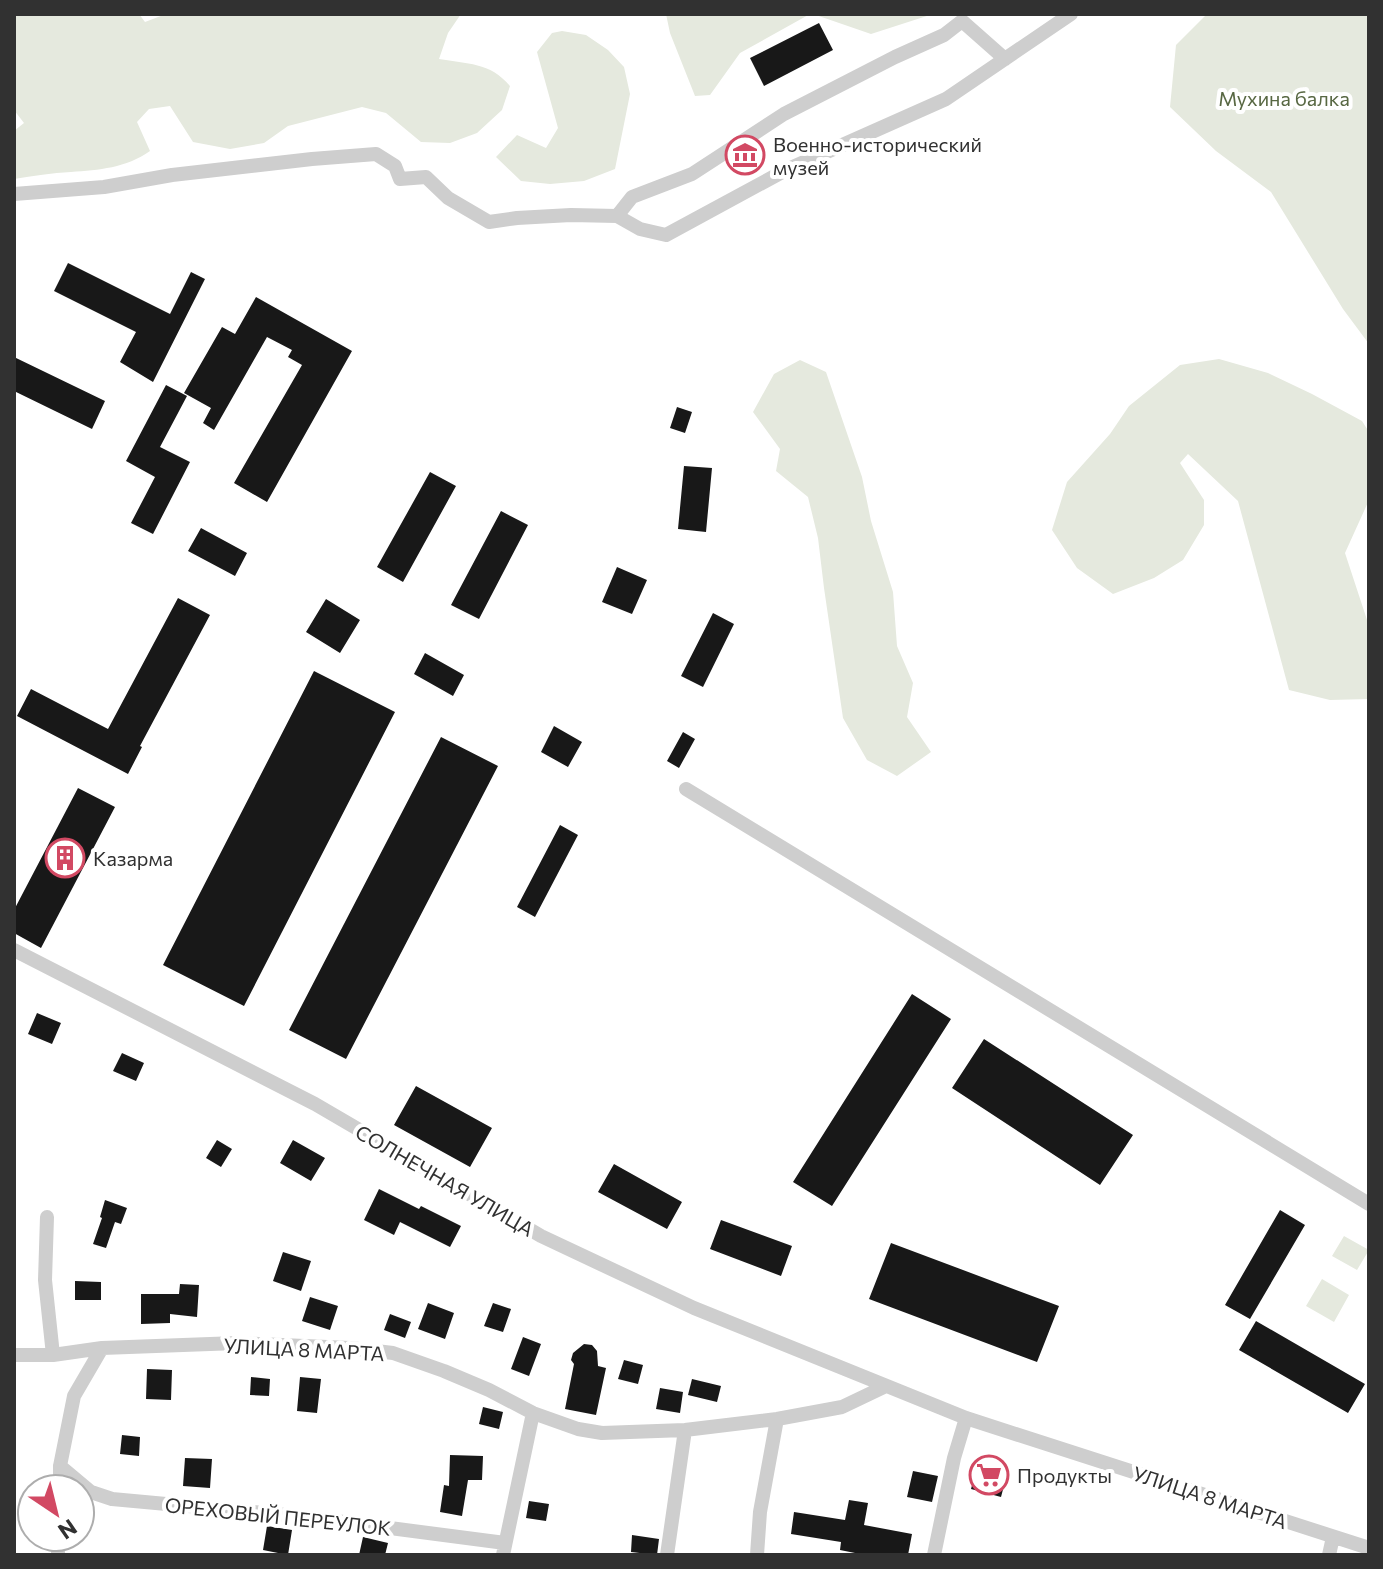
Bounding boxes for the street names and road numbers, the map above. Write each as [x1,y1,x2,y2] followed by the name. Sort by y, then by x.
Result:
[352,1119,539,1241] street label: СОЛНЕЧНАЯ УЛИЦА
[223,1333,385,1365] street label: УЛИЦА 8 МАРТА
[1130,1461,1290,1533] street label: УЛИЦА 8 МАРТА
[164,1492,392,1540] street label: ОРЕХОВЫЙ ПЕРЕУЛОК

